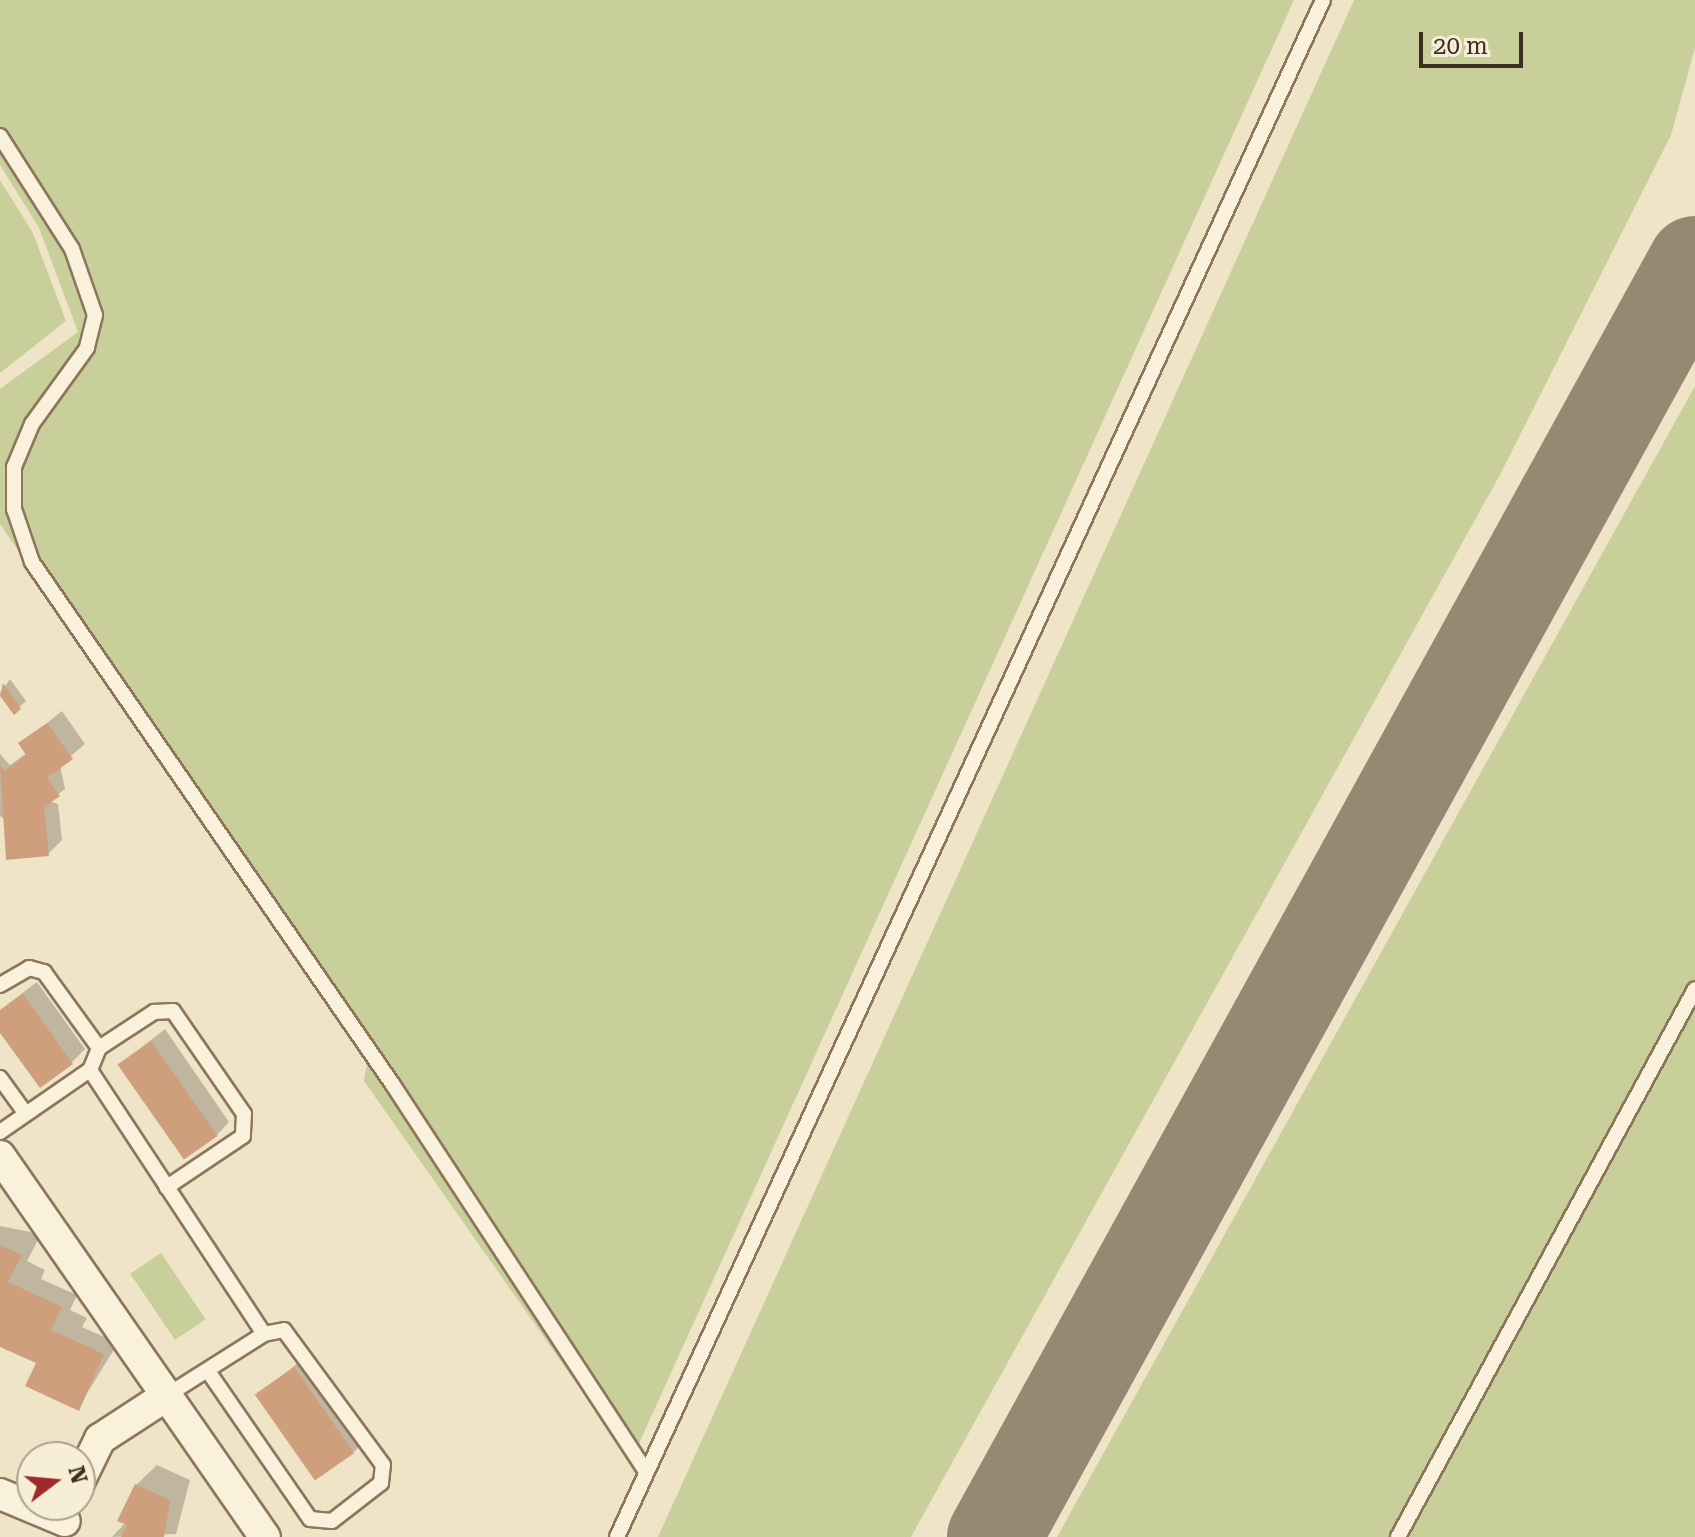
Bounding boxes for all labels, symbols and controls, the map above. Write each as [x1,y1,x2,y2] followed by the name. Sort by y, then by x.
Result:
[1423,16,1527,66] scale bar
[1433,32,1488,60] text: 20 m
[16,1441,96,1521] north arrow
[63,1463,92,1486] text: N

